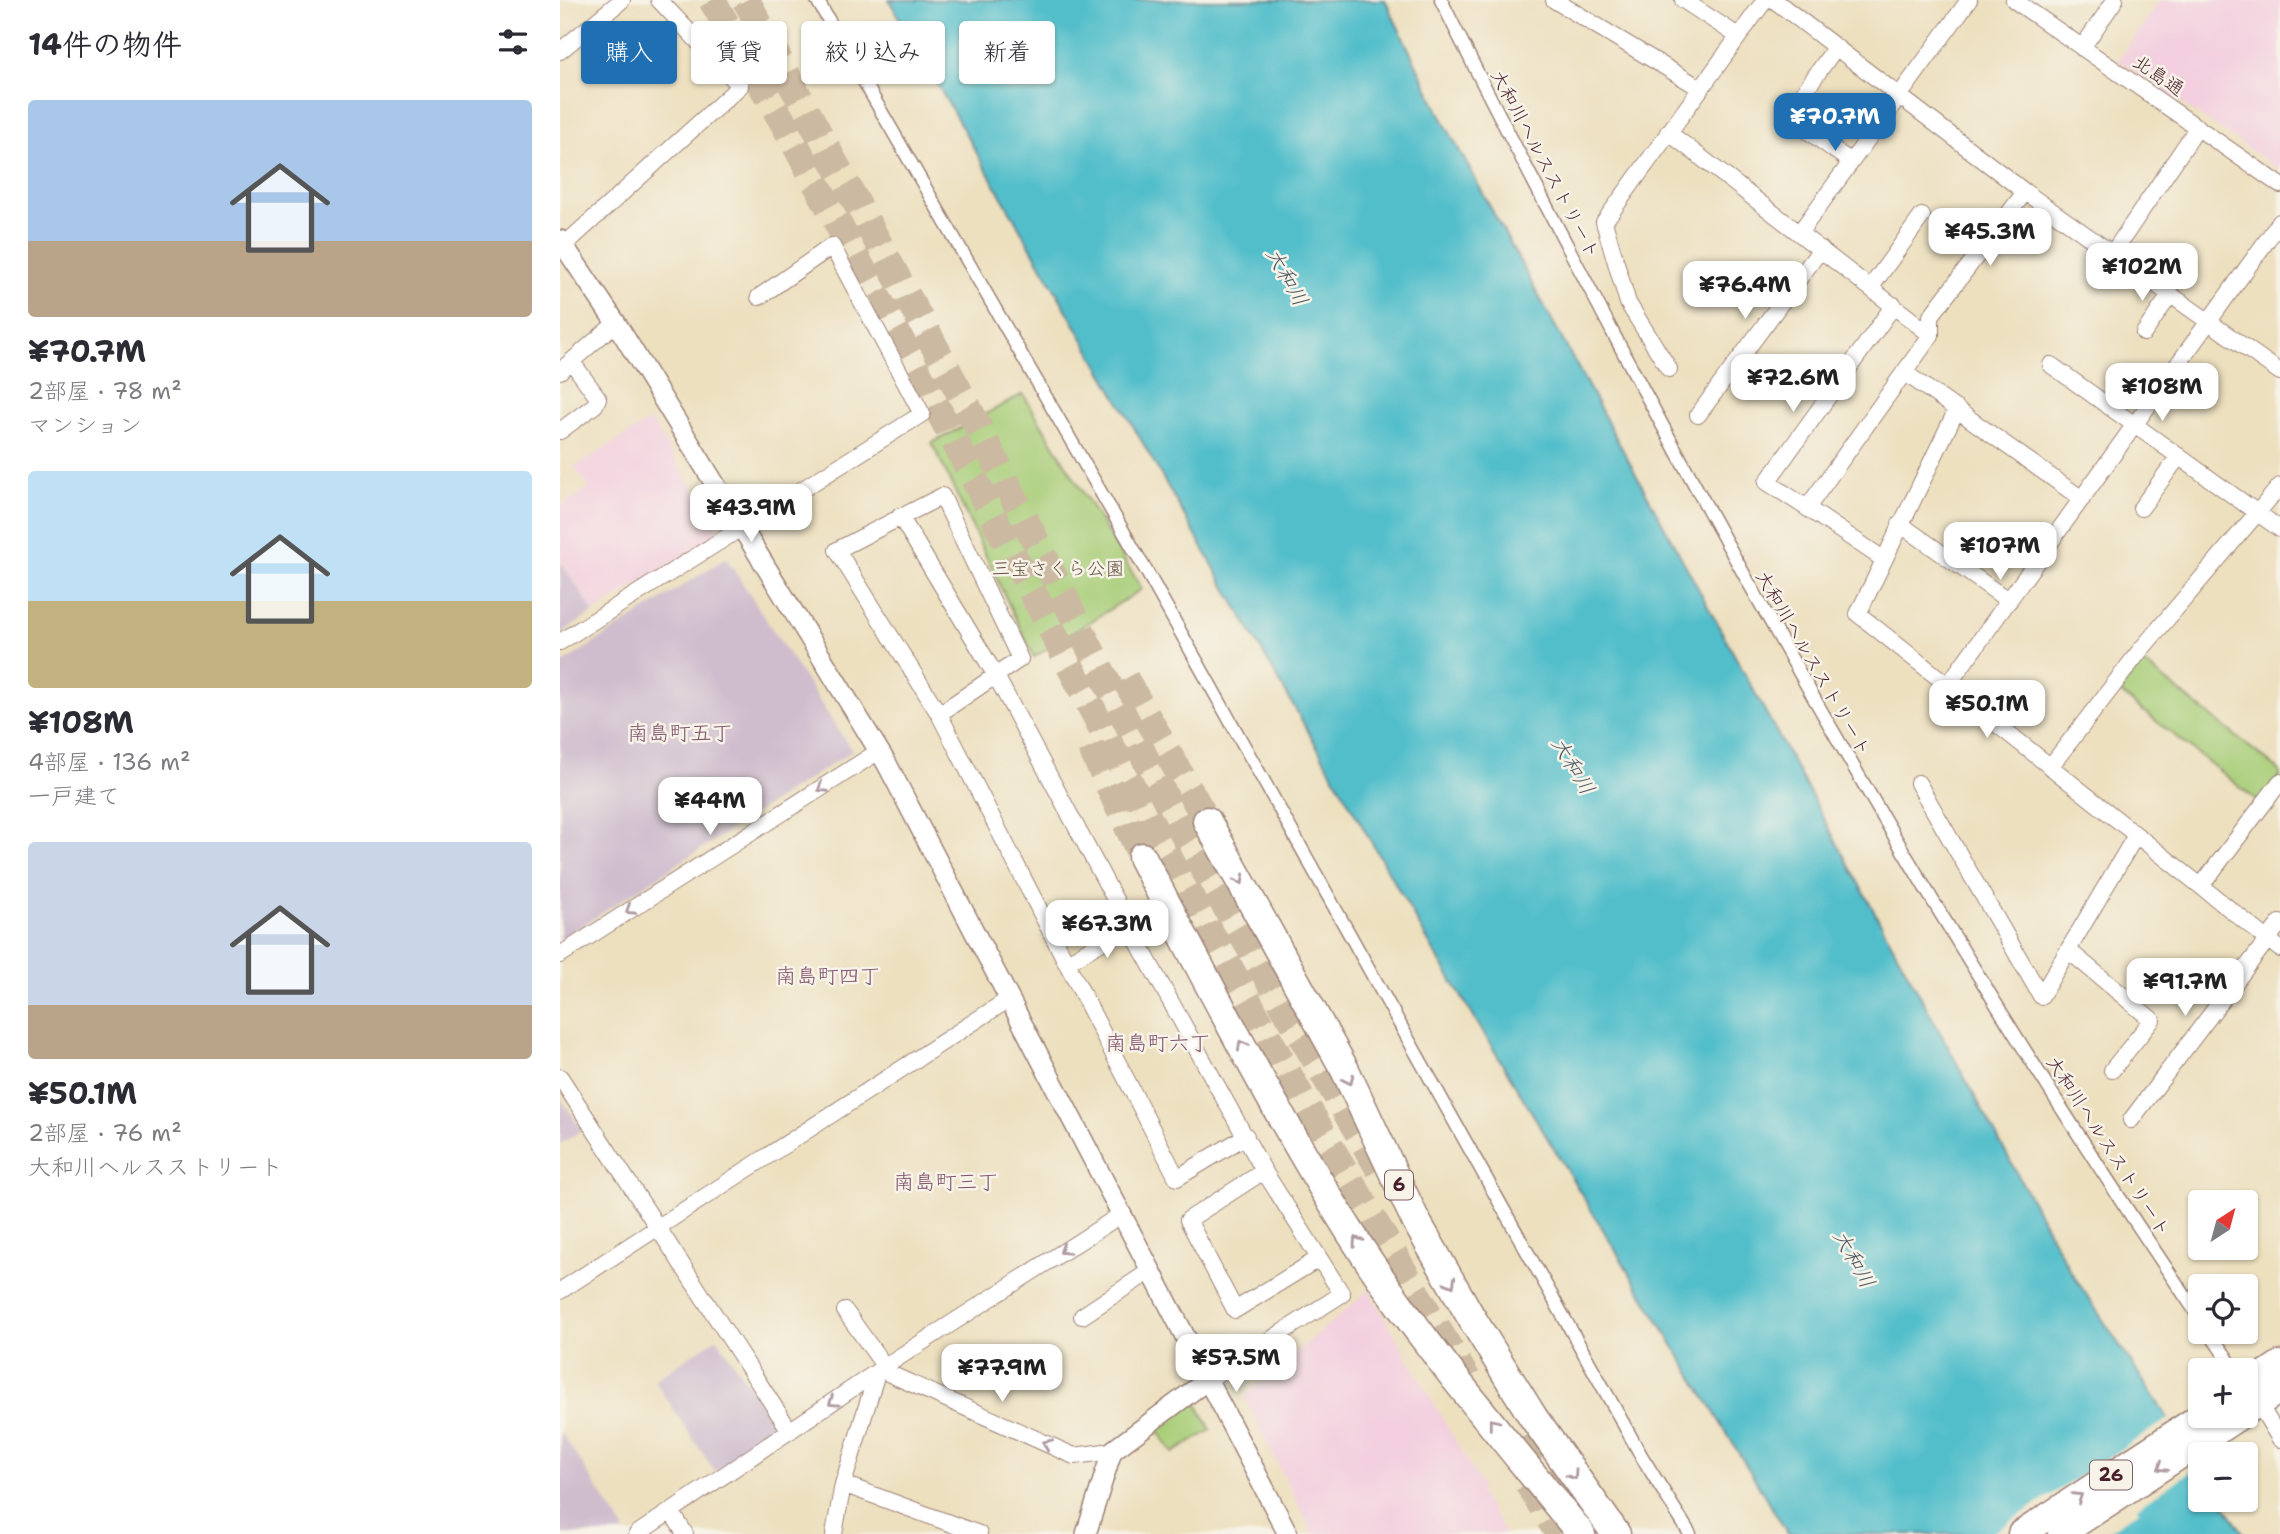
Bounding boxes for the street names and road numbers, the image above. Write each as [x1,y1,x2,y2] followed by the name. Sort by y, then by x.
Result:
[2128,49,2189,102] street label: 北島通
[1485,65,1606,263] street label: 大和川ヘルスストリート
[1750,566,1877,761] street label: 大和川ヘルスストリート
[2041,1051,2176,1241] street label: 大和川ヘルスストリート
[1385,1170,1413,1200] road number: 6
[2090,1460,2132,1490] road number: 26

